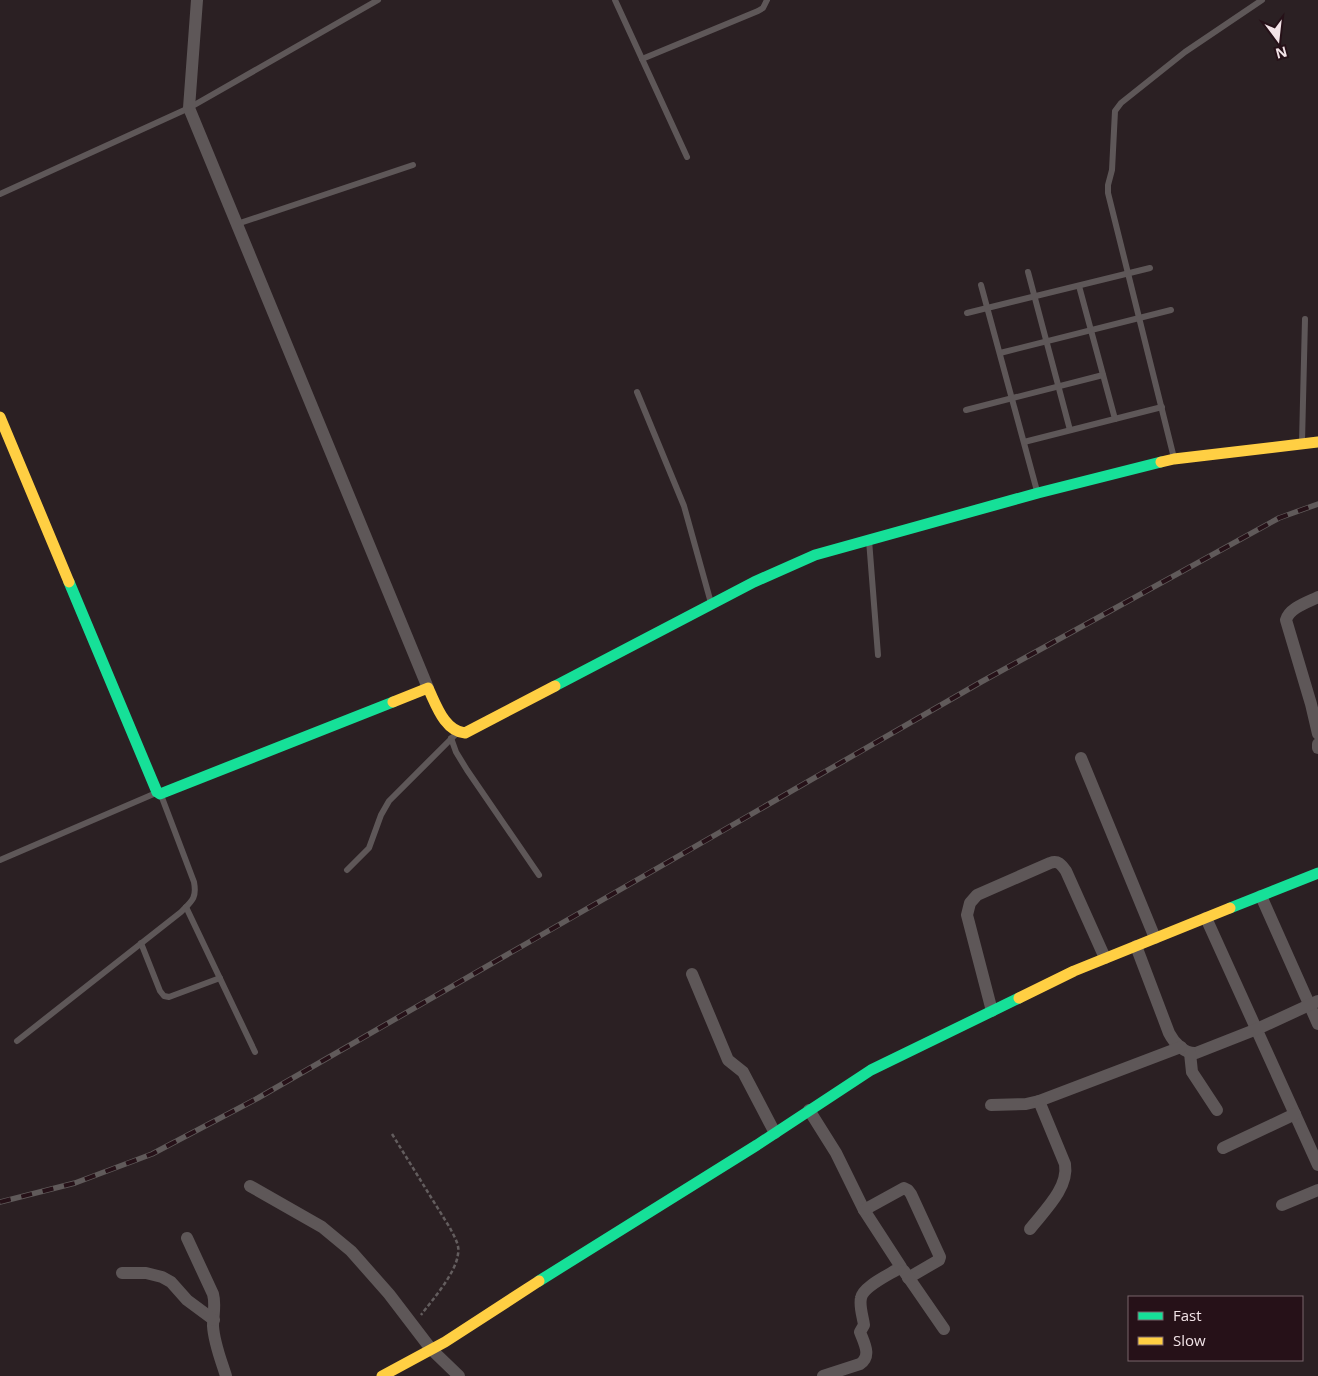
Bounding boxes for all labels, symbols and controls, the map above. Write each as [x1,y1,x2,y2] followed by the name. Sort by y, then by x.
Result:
[1253,15,1303,65] north arrow
[1274,42,1289,64] text: N
[1128,1296,1303,1361] legend
[1173,1305,1202,1325] text: Fast
[1173,1330,1206,1350] text: Slow

